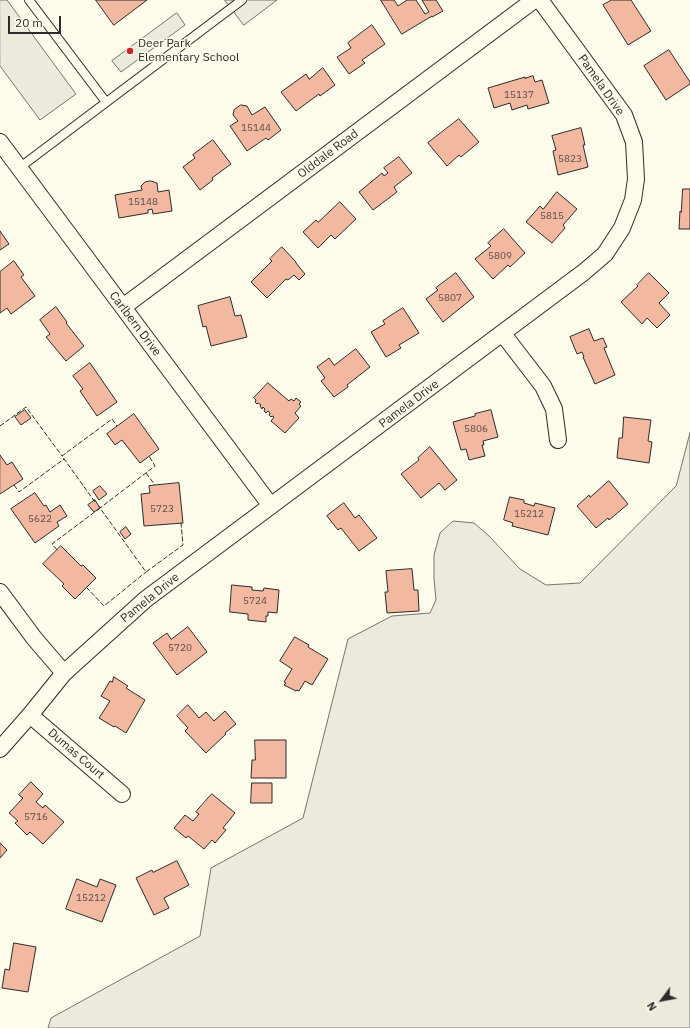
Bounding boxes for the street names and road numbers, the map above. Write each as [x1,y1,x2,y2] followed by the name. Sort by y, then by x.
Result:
[575,52,627,118] street label: Pamela Drive
[295,126,361,182] street label: Olddale Road
[106,289,164,359] street label: Carlbern Drive
[376,377,442,431] street label: Pamela Drive
[118,570,182,626] street label: Pamela Drive
[45,726,107,782] street label: Dumas Court

